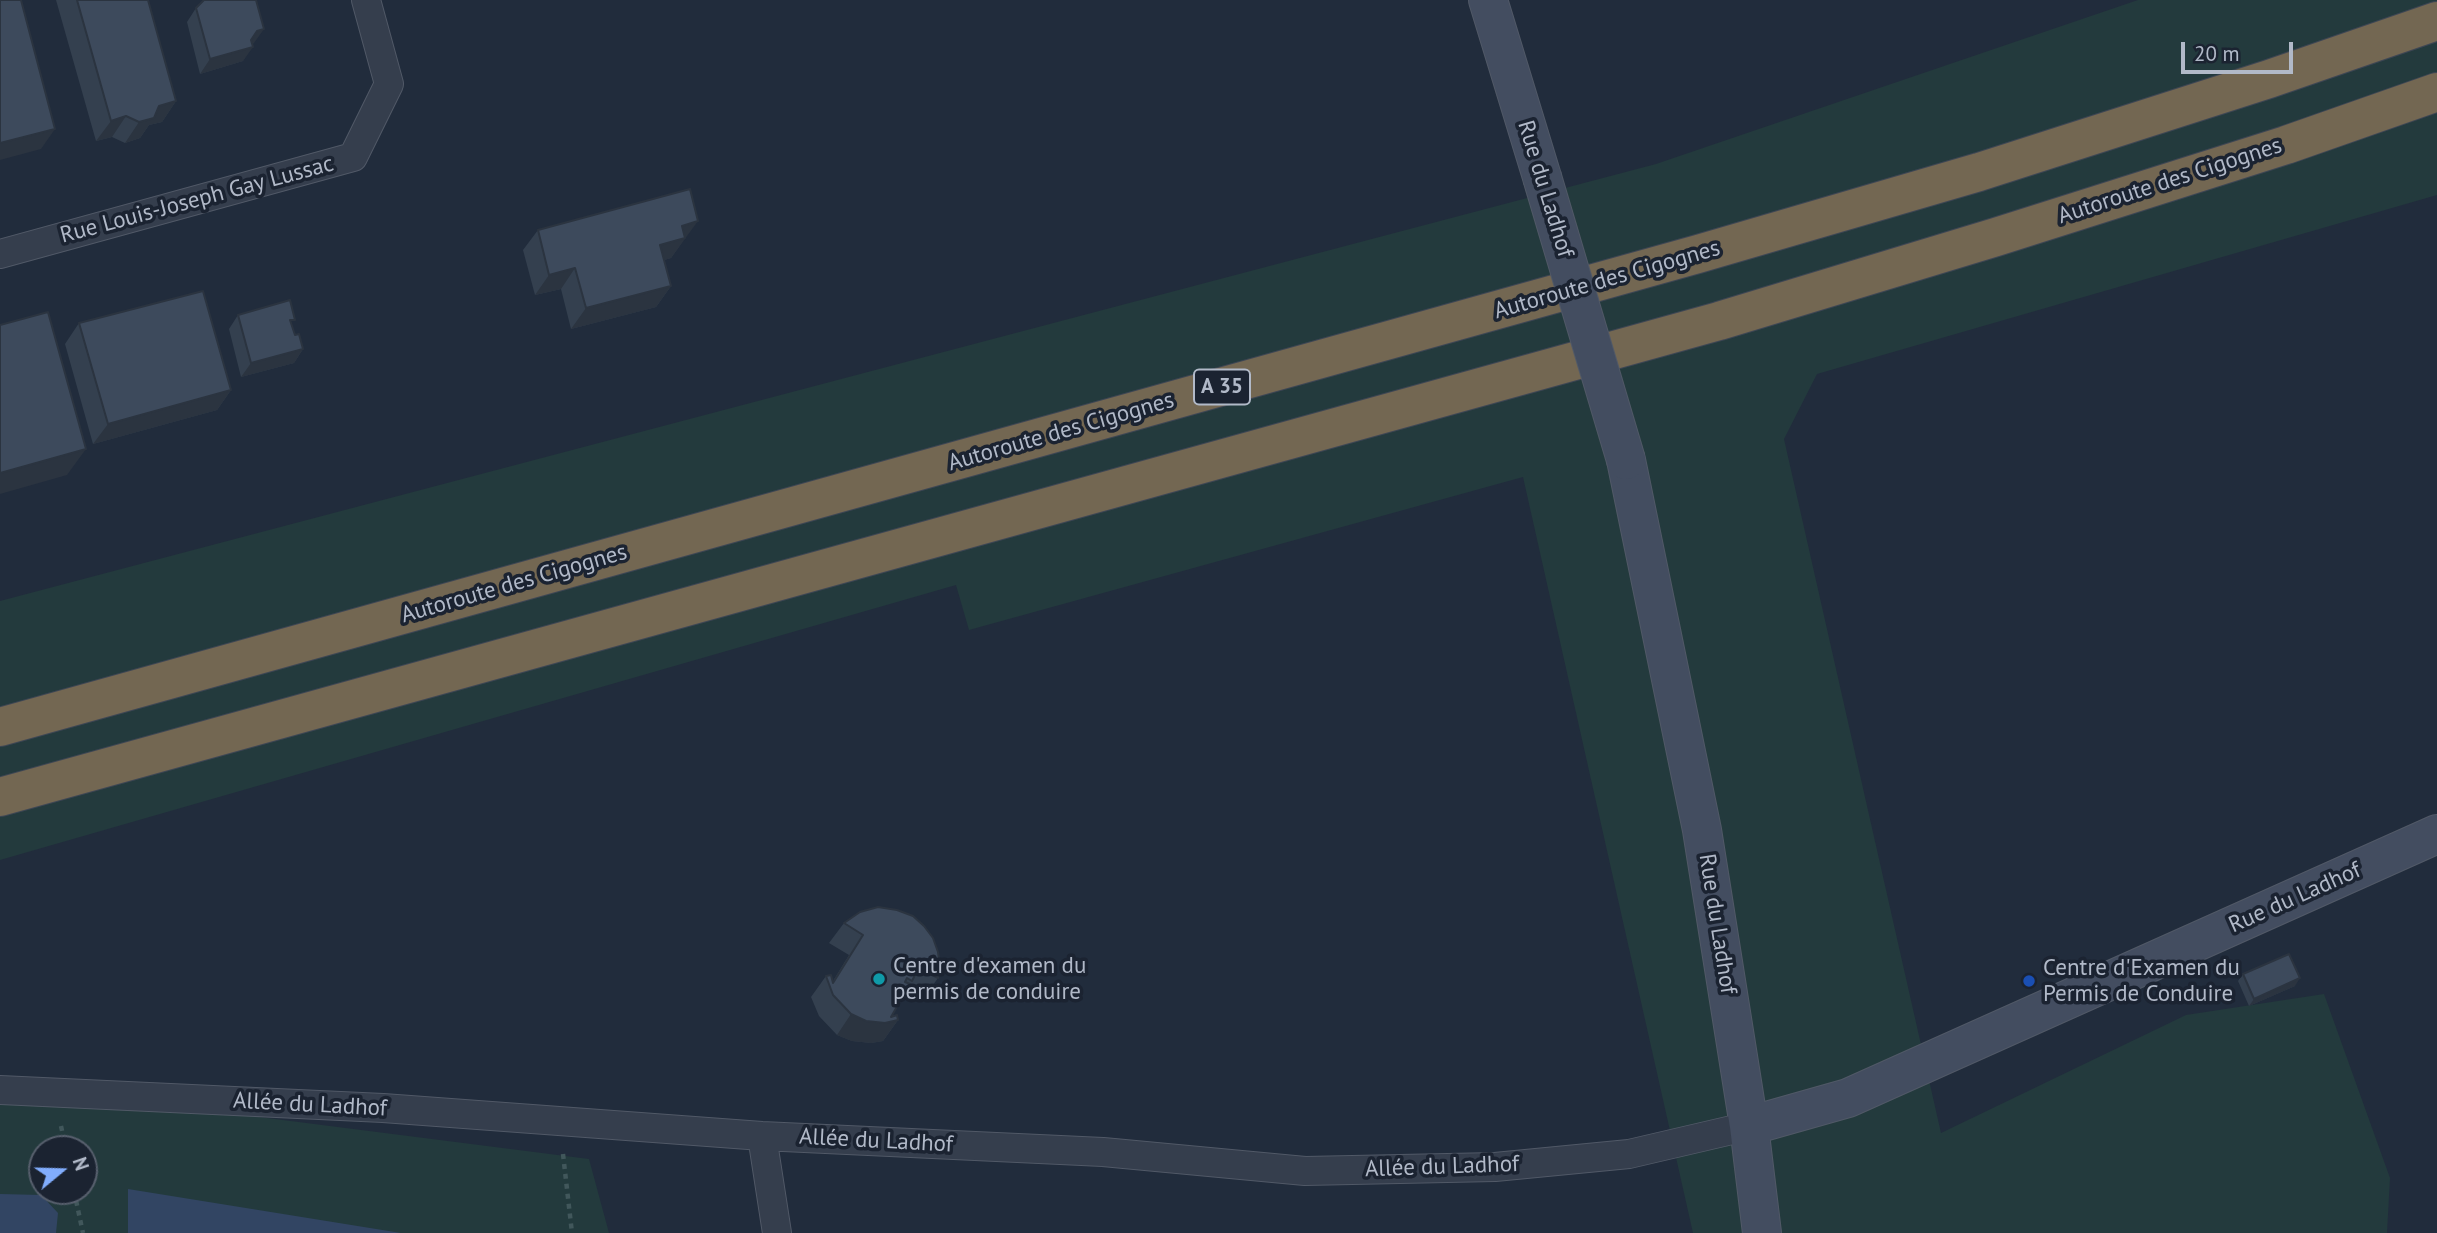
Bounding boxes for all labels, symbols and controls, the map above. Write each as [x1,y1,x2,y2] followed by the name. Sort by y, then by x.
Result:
[2185,28,2297,72] scale bar
[2194,40,2240,67] text: 20 m
[1511,117,1579,261] street label: Rue du Ladhof
[2055,132,2285,230] street label: Autoroute des Cigognes
[57,150,337,250] street label: Rue Louis-Joseph Gay Lussac
[1491,235,1723,325] street label: Autoroute des Cigognes
[1194,370,1250,404] road number: A 35
[945,387,1177,477] street label: Autoroute des Cigognes
[398,539,630,629] street label: Autoroute des Cigognes
[1692,852,1742,996] street label: Rue du Ladhof
[2225,857,2365,939] street label: Rue du Ladhof
[893,952,1086,1006] place label: Centre d'examen du permis de conduire
[2043,954,2240,1008] place label: Centre d'Examen du Permis de Conduire
[871,971,887,987] marker: Centre d'examen du permis de conduire
[2021,973,2037,989] marker: Centre d'Examen du Permis de Conduire
[232,1087,388,1123] street label: Allée du Ladhof
[798,1123,954,1159] street label: Allée du Ladhof
[28,1135,98,1205] north arrow
[1364,1151,1520,1183] street label: Allée du Ladhof
[68,1154,94,1174] text: N

